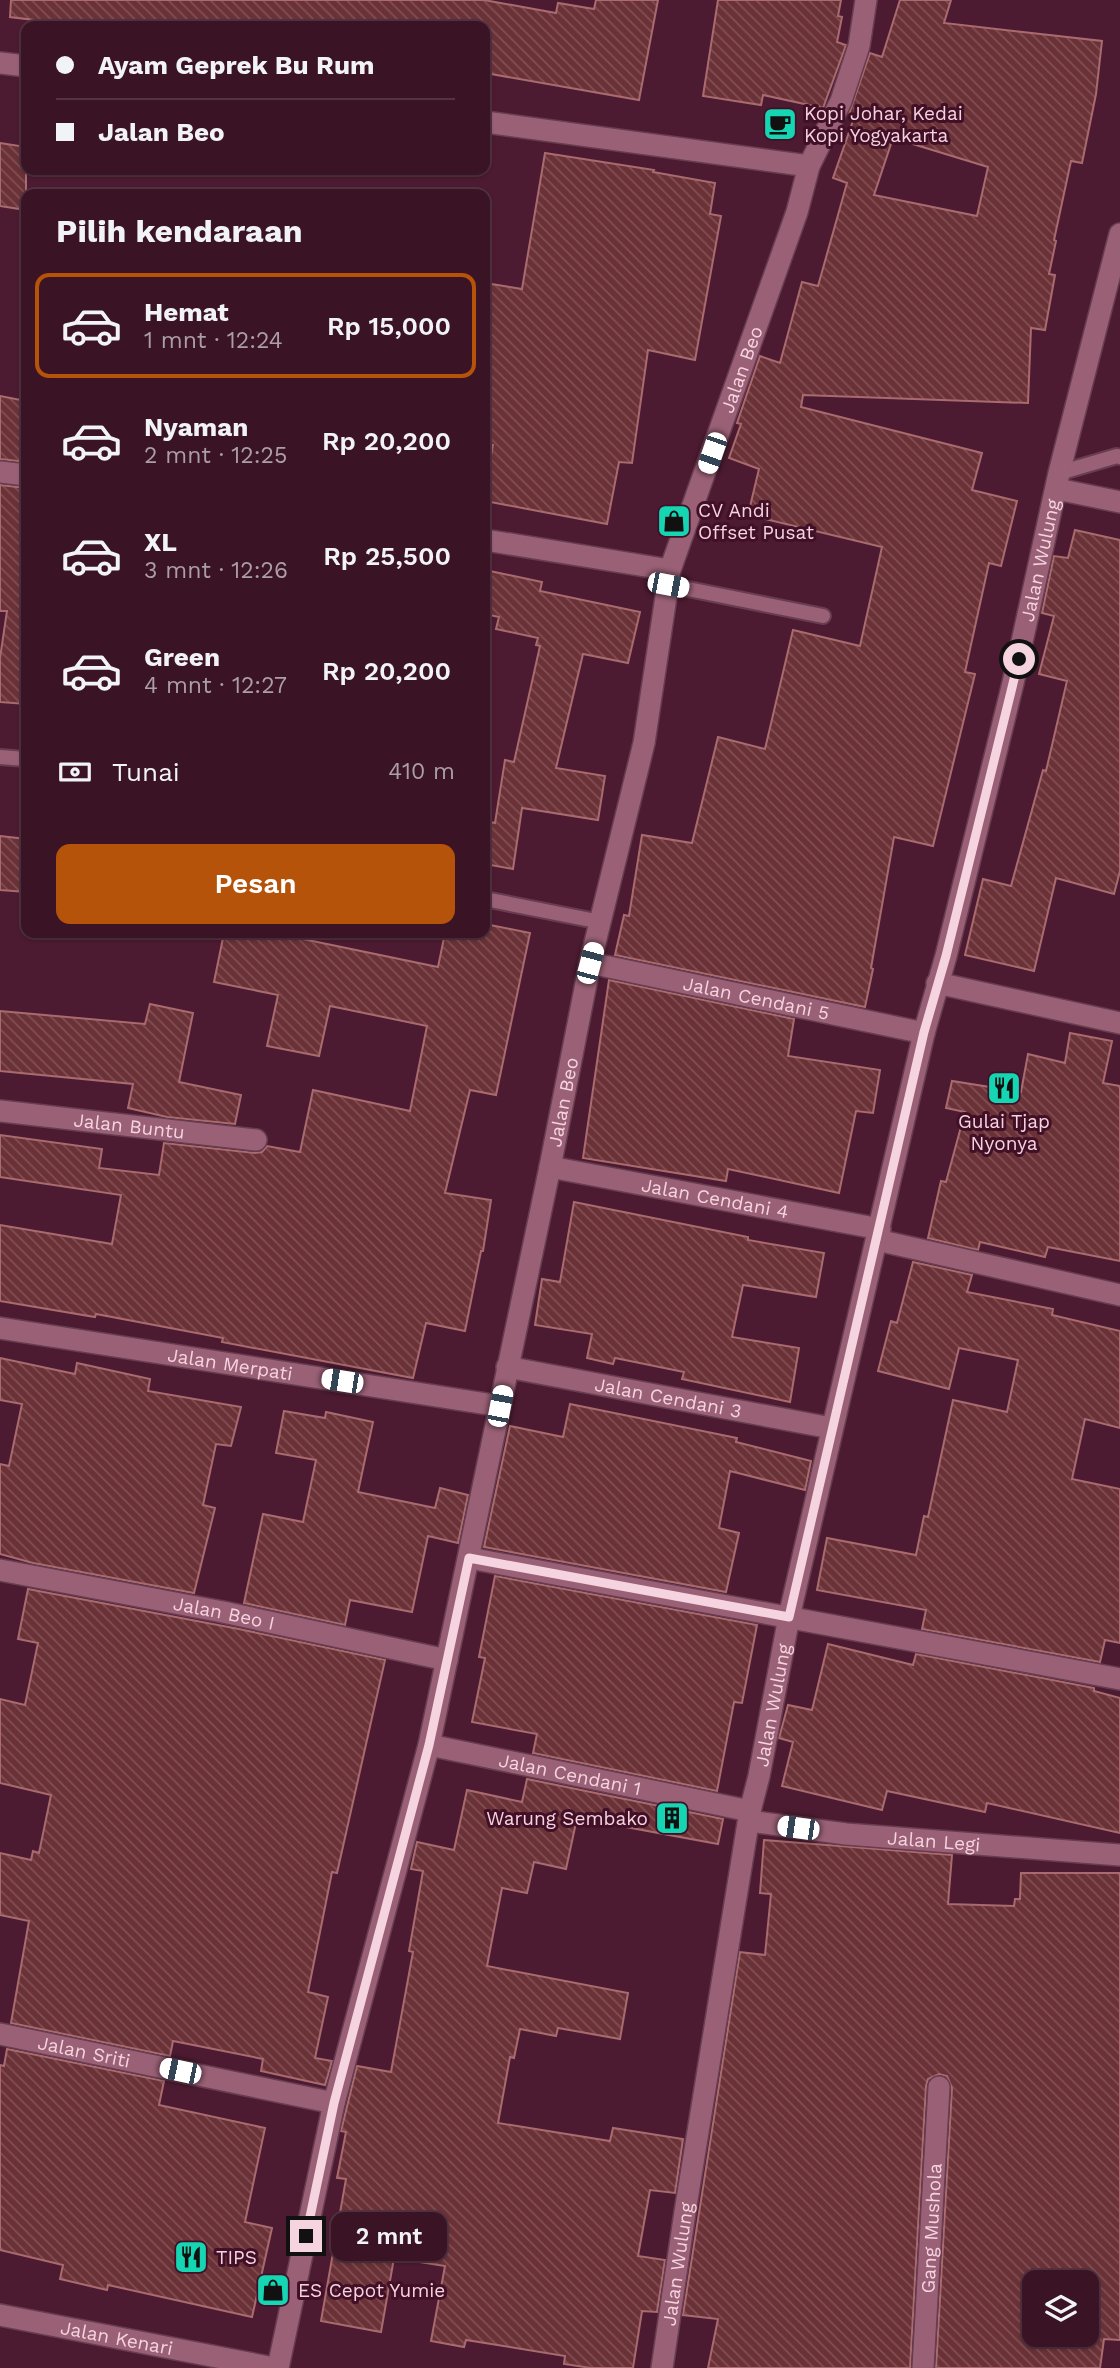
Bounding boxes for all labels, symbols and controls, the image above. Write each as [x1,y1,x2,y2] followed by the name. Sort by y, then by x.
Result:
[98,50,374,80] text: Ayam Geprek Bu Rum
[804,102,963,147] place label: Kopi Johar, Kedai Kopi Yogyakarta
[761,105,799,143] cafe icon: Kopi Johar, Kedai Kopi Yogyakarta
[98,117,225,147] text: Jalan Beo
[56,212,303,250] text: Pilih kendaraan
[60,294,123,357] icon: car
[144,297,229,327] text: Hemat
[327,311,451,341] text: Rp 15,000
[715,323,767,416] street label: Jalan Beo
[144,327,283,354] text: 1 mnt · 12:24
[60,409,123,472] icon: car
[144,412,248,442] text: Nyaman
[322,426,451,456] text: Rp 20,200
[696,430,729,476] car
[144,442,287,469] text: 2 mnt · 12:25
[1015,496,1065,624] street label: Jalan Wulung
[698,499,814,544] place label: CV Andi Offset Pusat
[655,502,693,540] shop icon: CV Andi Offset Pusat
[60,524,123,587] icon: car
[144,527,177,557] text: XL
[323,541,451,571] text: Rp 25,500
[144,557,288,584] text: 3 mnt · 12:26
[646,571,691,599] car
[60,639,123,702] icon: car
[144,642,220,672] text: Green
[1003,643,1035,675] route start
[322,656,451,686] text: Rp 20,200
[144,672,287,699] text: 4 mnt · 12:27
[56,753,94,791] icon: cash
[112,757,180,787] text: Tunai
[388,758,455,785] text: 410 m
[56,844,455,924] button: Pesan
[575,940,606,986] car
[681,971,832,1024] street label: Jalan Cendani 5
[543,1055,583,1149] street label: Jalan Beo
[985,1069,1023,1107] restaurant icon: Gulai Tjap Nyonya
[72,1108,186,1143] street label: Jalan Buntu
[958,1110,1050,1155] place label: Gulai Tjap Nyonya
[640,1173,791,1223] street label: Jalan Cendani 4
[166,1343,294,1385] street label: Jalan Merpati
[320,1367,365,1395] car
[593,1372,743,1422] street label: Jalan Cendani 3
[486,1383,515,1429] car
[171,1591,277,1634] street label: Jalan Beo I
[749,1641,795,1769] street label: Jalan Wulung
[497,1748,643,1800] street label: Jalan Cendani 1
[653,1799,691,1837] building icon: Warung Sembako
[486,1807,648,1830] place label: Warung Sembako
[776,1815,821,1841] car
[887,1826,981,1856] street label: Jalan Legi
[36,2031,133,2072] street label: Jalan Sriti
[158,2056,203,2086] car
[916,2162,946,2294] street label: Gang Mushola
[657,2200,698,2327] street label: Jalan Wulung
[330,2212,446,2260] callout: 2 mnt
[290,2220,322,2252] route end
[356,2223,422,2250] text: 2 mnt
[172,2238,210,2276] restaurant icon: TIPS
[216,2246,257,2269] place label: TIPS
[1022,2270,1099,2347] map controls
[1022,2270,1099,2347] button: layers
[254,2271,292,2309] shop icon: ES Cepot Yumie
[298,2279,445,2302] place label: ES Cepot Yumie
[59,2315,175,2360] street label: Jalan Kenari

